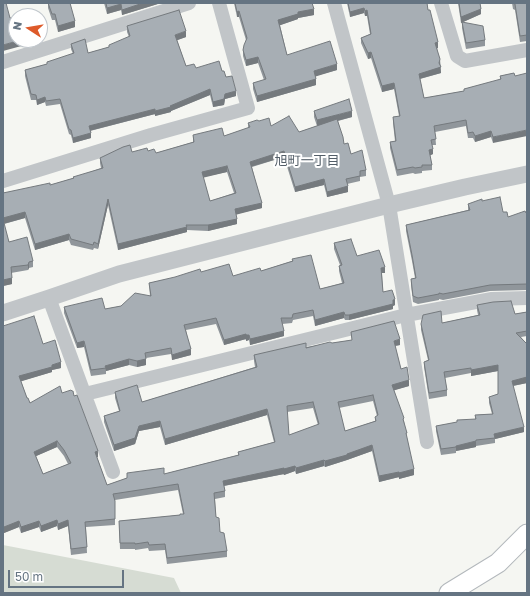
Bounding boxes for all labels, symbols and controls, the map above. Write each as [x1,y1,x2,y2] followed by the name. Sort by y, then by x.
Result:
[8,8,48,48] north arrow
[10,20,24,31] text: N
[275,153,339,169] district label: 旭町一丁目
[10,562,126,588] scale bar
[15,569,43,584] text: 50 m

